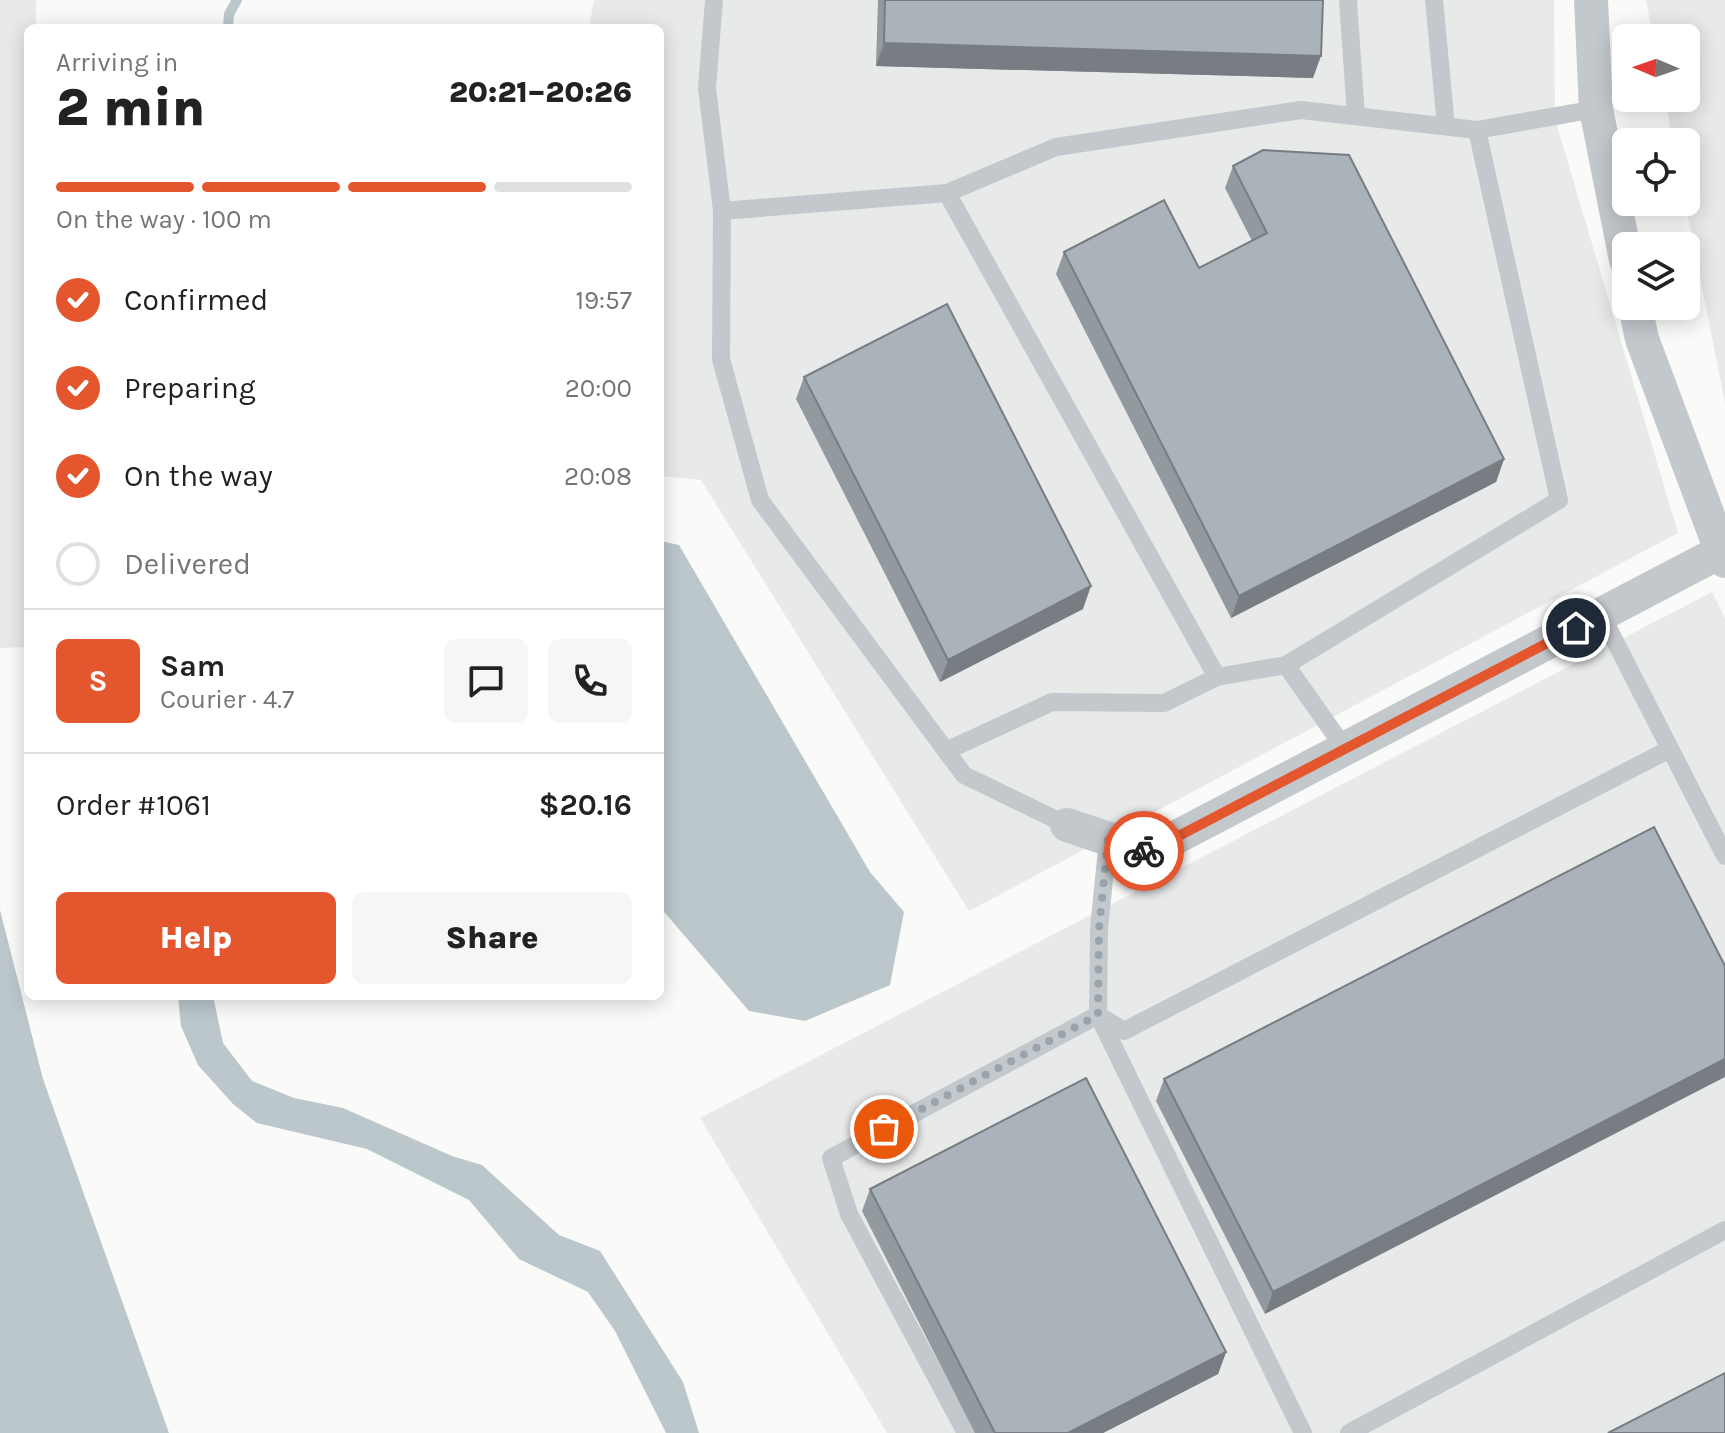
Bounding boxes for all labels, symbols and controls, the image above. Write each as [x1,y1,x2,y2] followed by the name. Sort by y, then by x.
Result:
[1612,24,1700,112] north arrow
[1612,24,1700,320] map controls
[56,47,178,78] text: Arriving in
[449,74,632,110] text: 20:21–20:26
[56,77,205,138] text: 2 min
[1612,128,1700,216] button: locate
[56,204,272,235] text: On the way · 100 m
[1612,232,1700,320] button: layers
[56,278,100,322] icon: check
[124,282,268,318] text: Confirmed
[575,285,632,316] text: 19:57
[56,366,100,410] icon: check
[124,370,256,406] text: Preparing
[565,373,632,404] text: 20:00
[56,454,100,498] icon: check
[124,458,273,494] text: On the way
[564,461,632,492] text: 20:08
[124,546,251,582] text: Delivered
[1542,594,1610,662] pin
[1554,606,1598,650] icon: home
[444,639,528,723] button: chat
[548,639,632,723] button: phone
[160,648,225,684] text: Sam
[88,663,108,699] text: S
[160,684,294,715] text: Courier · 4.7
[56,787,211,823] text: Order #1061
[539,787,632,823] text: $20.16
[1104,811,1184,891] courier
[1122,829,1166,873] icon: bike
[56,892,336,984] button: Help
[352,892,632,984] button: Share
[850,1095,918,1163] pin
[862,1107,906,1151] icon: bag

